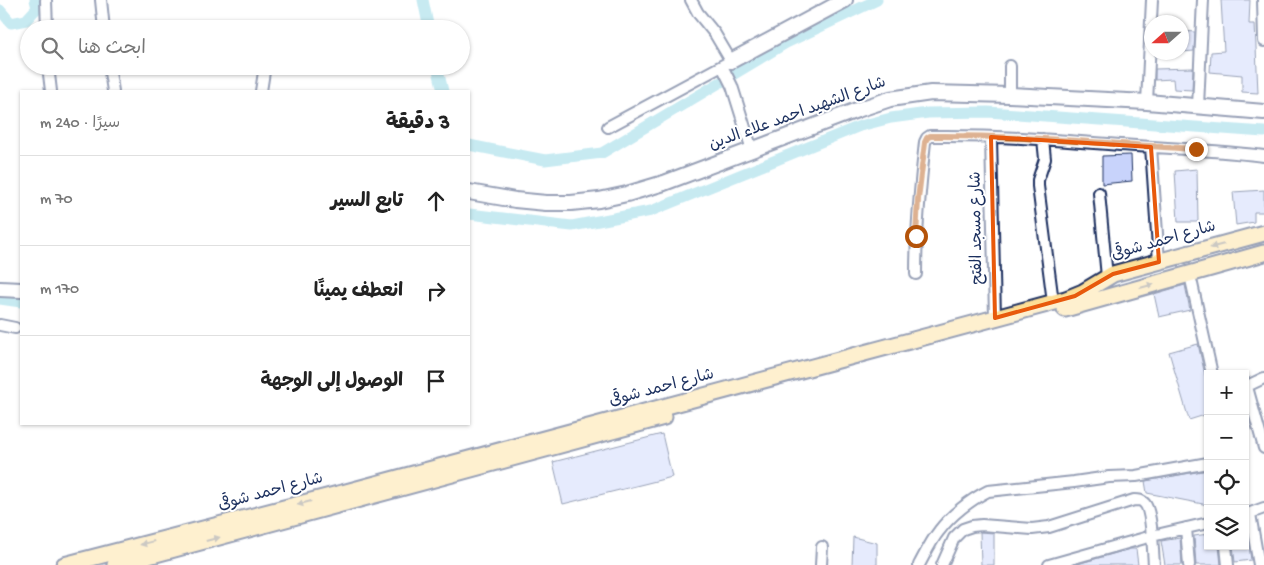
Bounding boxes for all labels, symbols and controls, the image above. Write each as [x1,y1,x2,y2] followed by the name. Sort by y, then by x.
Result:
[1144,15,1189,60] north arrow
[20,20,470,75] search box
[38,34,66,62] icon: search
[78,38,146,61] text: ابحث هنا
[707,74,889,156] street label: شارع الشهيد احمد علاء الدين
[386,112,450,137] text: 3 دقيقة
[40,115,120,134] text: سيرًا · 240 m
[1185,138,1208,161] route end
[968,171,988,285] street label: شارع مسجد الفتح
[422,187,450,215] icon: ahead
[40,191,73,210] text: 70 m
[331,191,403,214] text: تابع السير
[1108,214,1218,266] street label: شارع احمد شوقى
[905,225,928,248] route start
[1209,242,1225,250] one-way arrow
[422,277,450,305] icon: right
[40,281,79,300] text: 170 m
[314,281,403,304] text: انعطف يمينًا
[1140,282,1155,290] one-way arrow
[606,362,717,412] street label: شارع احمد شوقى
[422,367,450,395] icon: arrive
[1204,370,1249,550] map controls
[1204,370,1249,415] button: +
[260,371,403,394] text: الوصول إلى الوجهة
[1204,415,1249,460] button: −
[1204,460,1249,505] button: locate
[215,466,326,516] street label: شارع احمد شوقى
[296,499,311,507] one-way arrow
[1204,505,1249,550] button: layers
[206,535,221,543] one-way arrow
[139,540,154,548] one-way arrow

